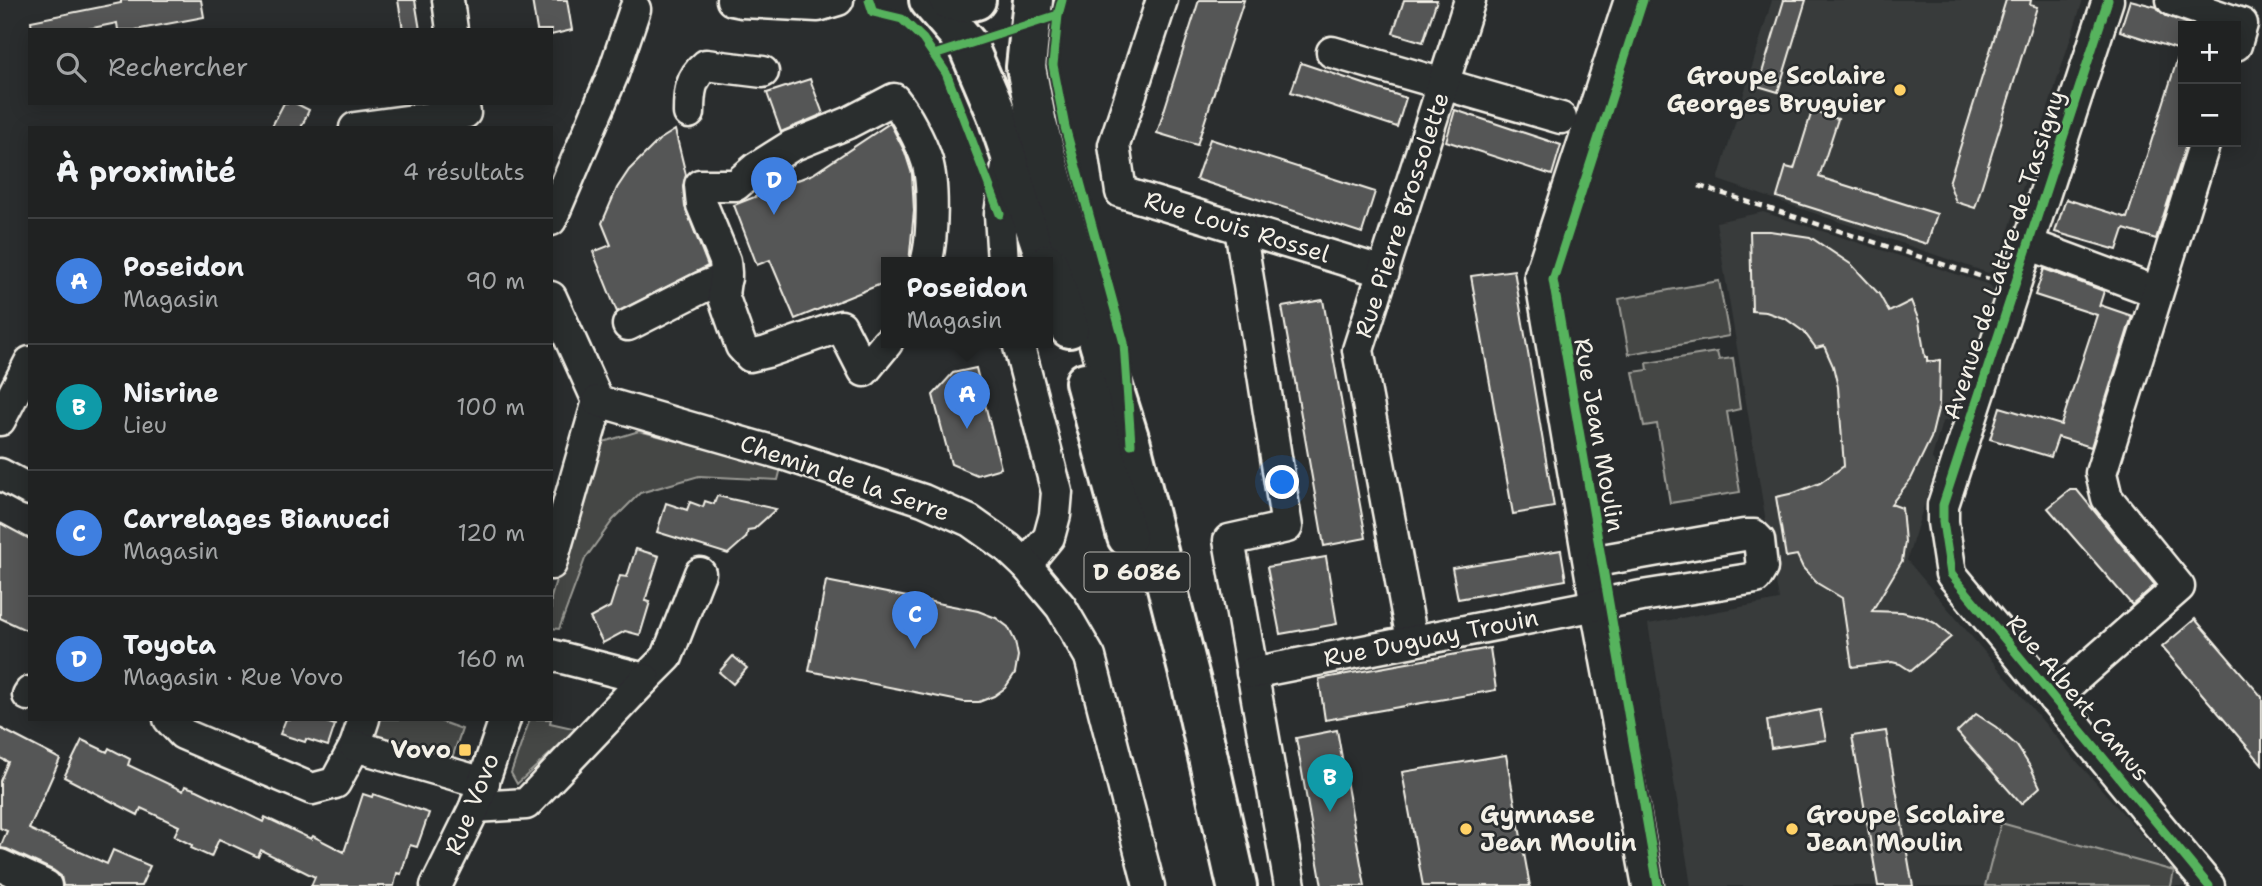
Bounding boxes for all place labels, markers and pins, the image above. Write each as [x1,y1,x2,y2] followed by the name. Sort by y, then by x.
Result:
[1667,60,1886,120] place label: Groupe Scolaire Georges Bruguier
[1892,82,1908,98] marker: Groupe Scolaire Georges Bruguier
[751,157,797,215] pin: D
[944,371,990,429] pin: A
[892,591,938,649] pin: C
[390,734,451,766] place label: Vovo
[457,742,473,758] marker: Vovo
[1307,754,1353,812] pin: B
[1480,799,1637,859] place label: Gymnase Jean Moulin
[1806,799,2006,859] place label: Groupe Scolaire Jean Moulin
[1458,821,1474,837] marker: Gymnase Jean Moulin
[1784,821,1800,837] marker: Groupe Scolaire Jean Moulin

